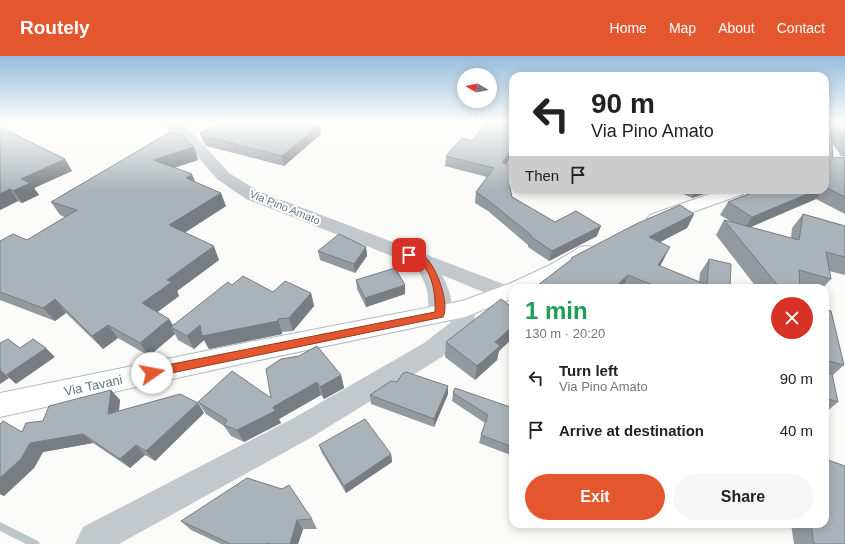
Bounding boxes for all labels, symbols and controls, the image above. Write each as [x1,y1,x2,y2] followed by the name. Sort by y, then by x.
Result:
[20,17,90,38] text: Routely
[610,20,647,36] text: Home
[669,20,696,36] text: Map
[718,20,755,36] text: About
[777,20,825,36] text: Contact
[457,68,497,108] north arrow
[457,68,497,108] map controls
[525,88,577,140] icon: left
[591,88,655,119] text: 90 m
[591,121,714,141] text: Via Pino Amato
[567,164,589,186] icon: arrive
[525,167,559,184] text: Then
[248,187,322,227] street label: Via Pino Amato
[392,238,426,272] pin
[398,244,420,266] icon: arrive
[525,297,588,324] text: 1 min
[771,297,813,339] button: close
[525,326,605,341] text: 130 m · 20:20
[131,352,173,394] position arrow
[559,362,618,379] text: Turn left
[525,367,547,389] icon: left
[780,370,813,387] text: 90 m
[62,372,124,399] street label: Via Tavani
[559,379,648,394] text: Via Pino Amato
[525,419,547,441] icon: arrive
[559,422,704,439] text: Arrive at destination
[780,422,813,439] text: 40 m
[525,474,665,520] button: Exit
[673,474,813,520] button: Share

